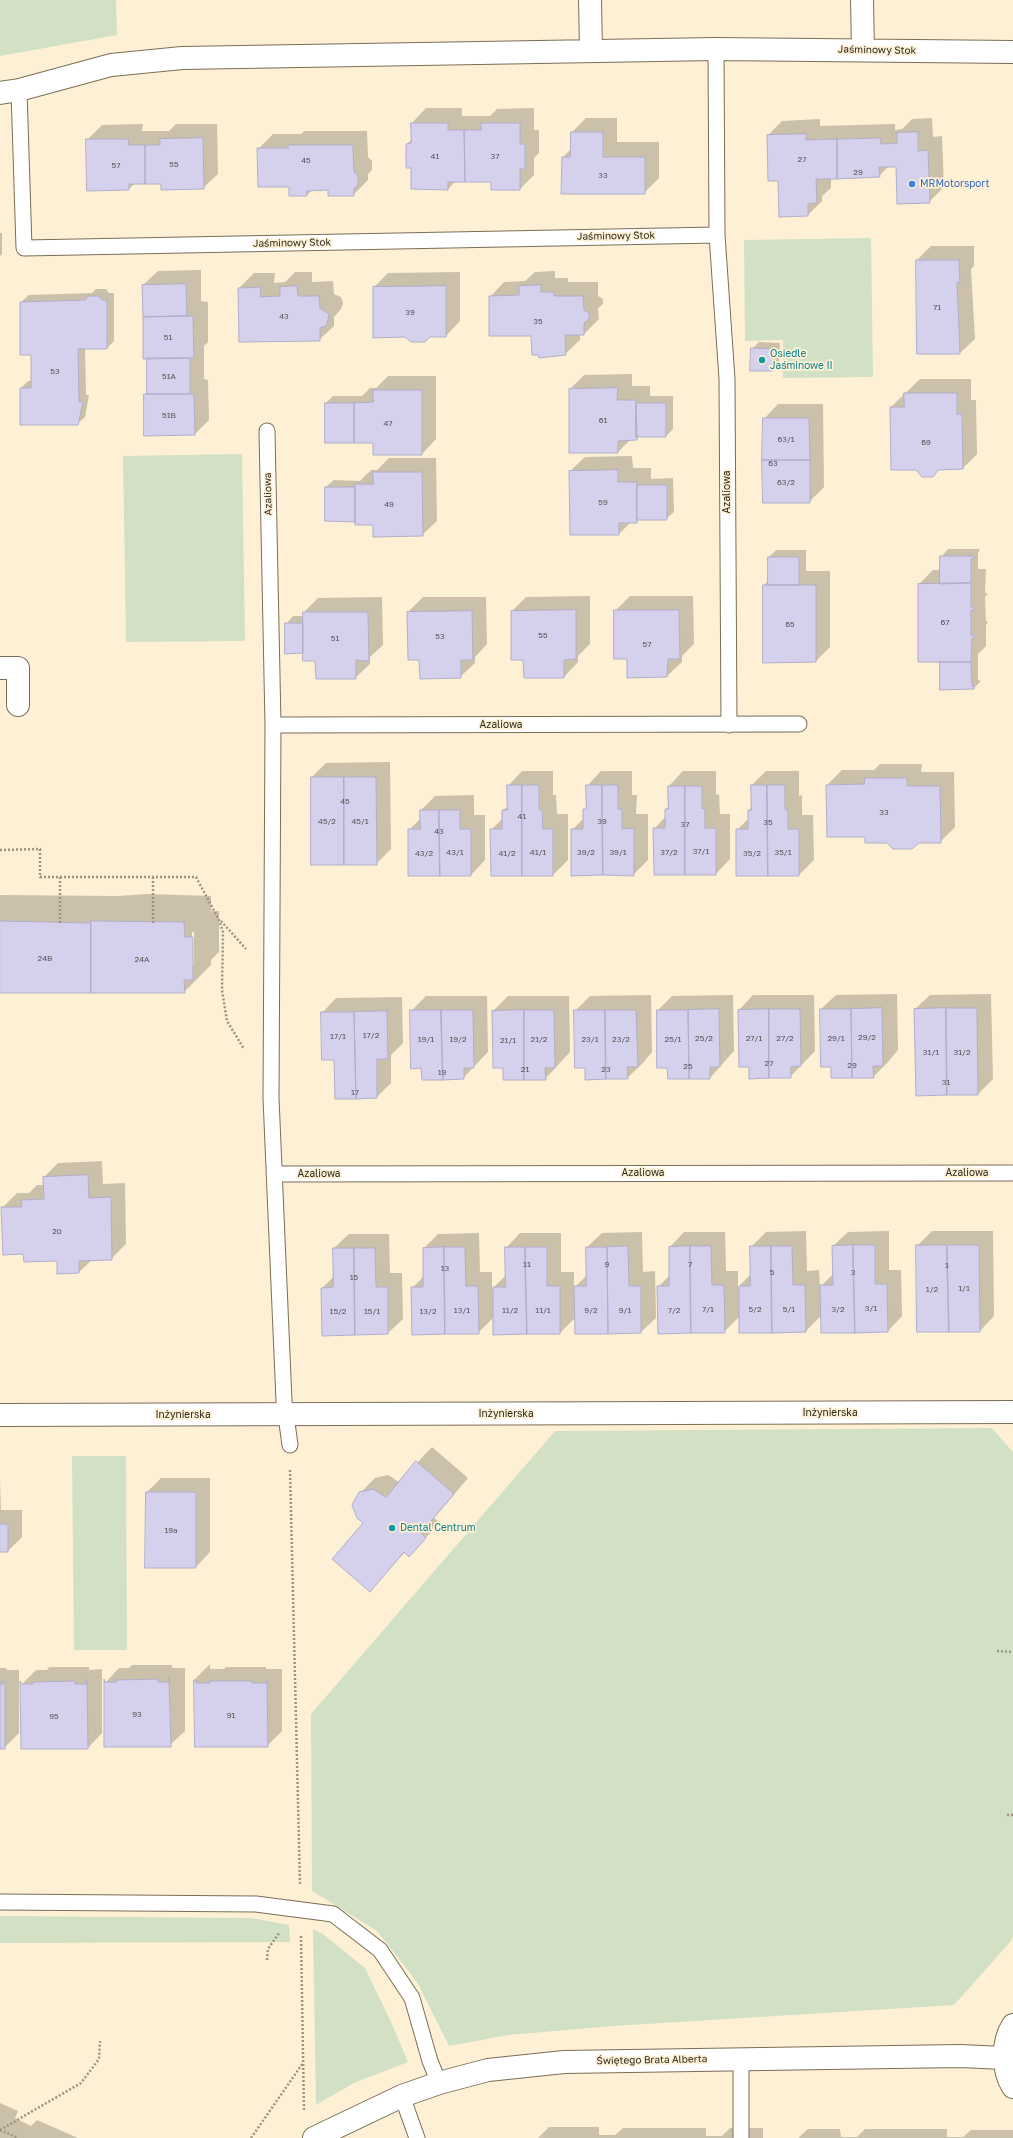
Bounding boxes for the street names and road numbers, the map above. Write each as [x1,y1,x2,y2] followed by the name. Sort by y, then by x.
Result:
[838,43,916,57] street label: Jaśminowy Stok
[577,229,655,243] street label: Jaśminowy Stok
[253,236,331,250] street label: Jaśminowy Stok
[721,471,733,513] street label: Azaliowa
[262,472,274,516] street label: Azaliowa
[480,719,522,731] street label: Azaliowa
[622,1167,664,1179] street label: Azaliowa
[946,1167,988,1179] street label: Azaliowa
[298,1168,340,1180] street label: Azaliowa
[802,1407,858,1419] street label: Inżynierska
[478,1408,534,1420] street label: Inżynierska
[155,1409,211,1421] street label: Inżynierska
[596,2053,708,2067] street label: Świętego Brata Alberta

